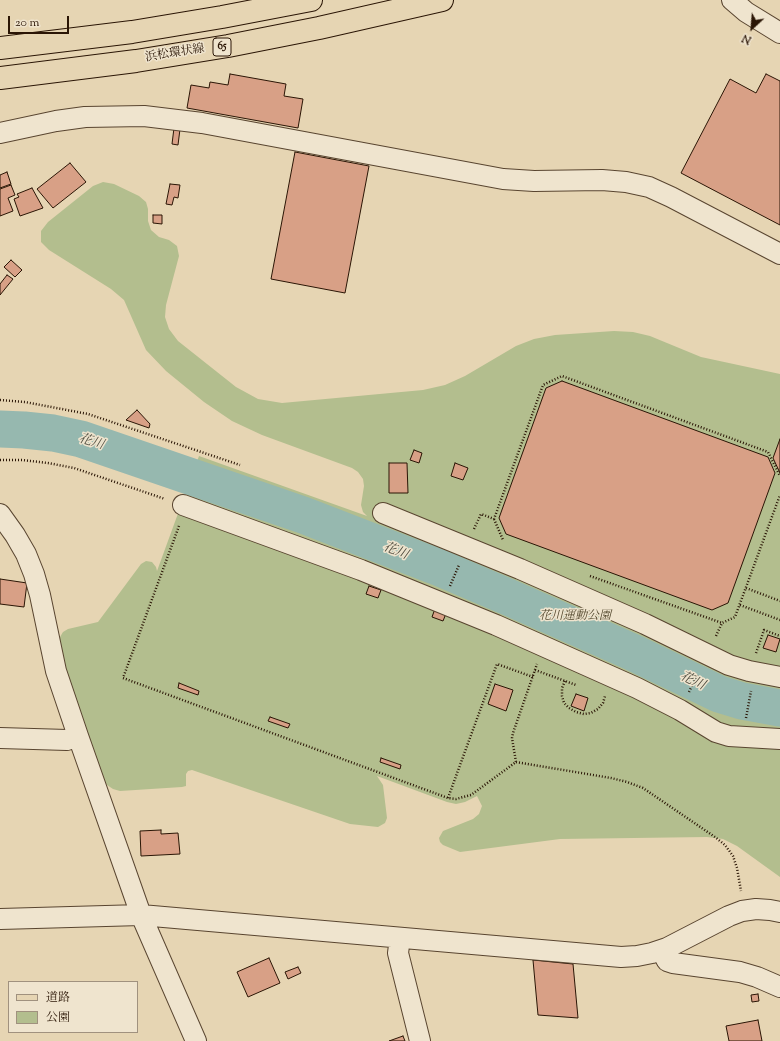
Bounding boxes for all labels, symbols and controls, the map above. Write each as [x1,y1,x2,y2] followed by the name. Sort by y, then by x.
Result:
[10,8,71,34] scale bar
[732,8,772,48] north arrow
[15,14,39,32] text: 20 m
[739,30,754,48] text: N
[213,38,231,56] road number: 65
[144,42,206,66] street label: 浜松環状線
[76,432,106,454] water label: 花川
[380,540,410,564] water label: 花川
[539,610,611,624] park label: 花川運動公園
[677,669,707,695] water label: 花川
[8,981,138,1033] legend
[46,989,70,1007] text: 道路
[46,1009,70,1027] text: 公園

